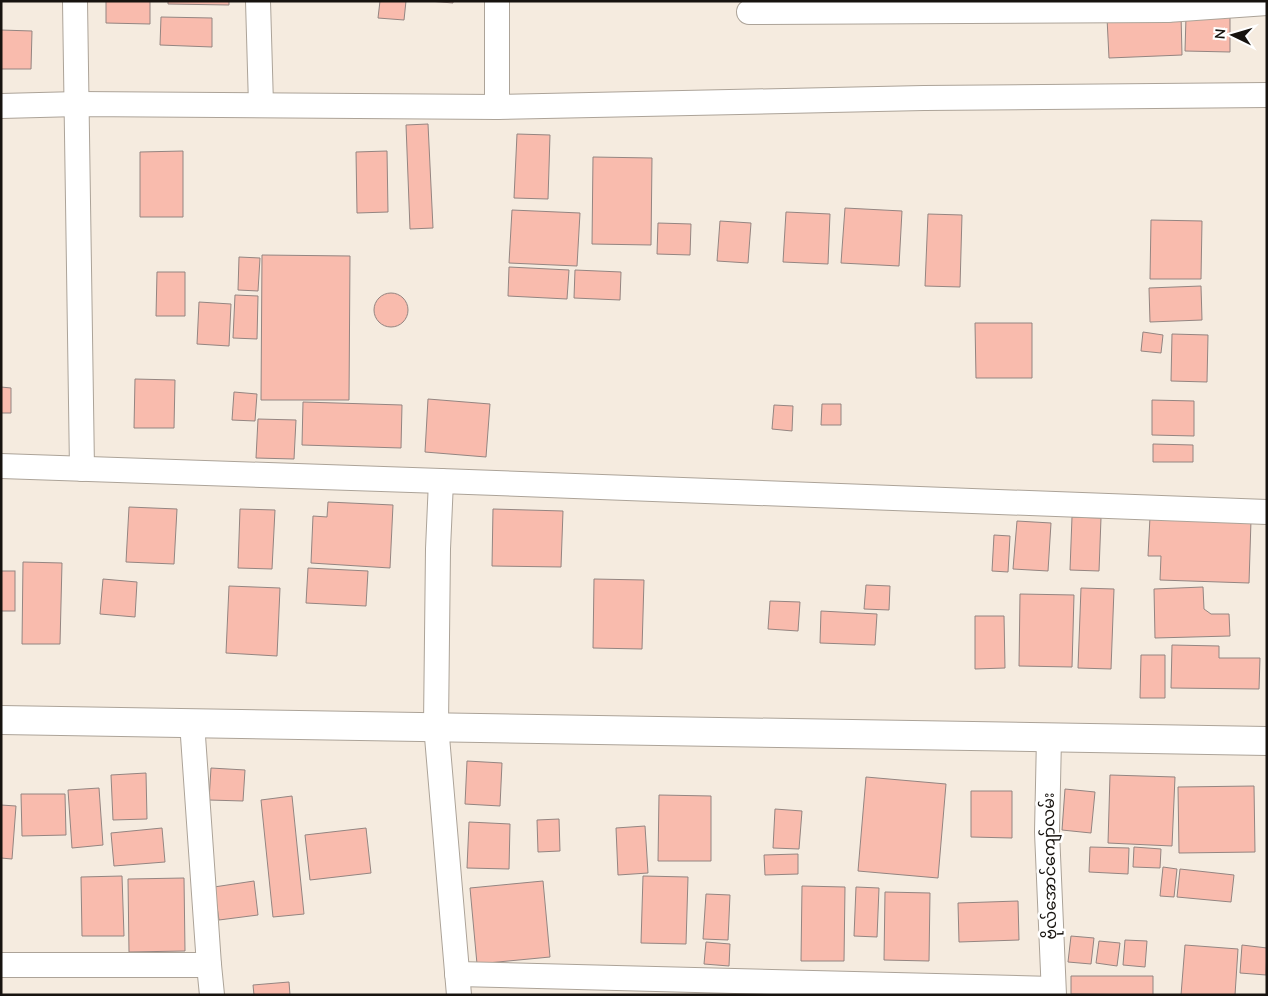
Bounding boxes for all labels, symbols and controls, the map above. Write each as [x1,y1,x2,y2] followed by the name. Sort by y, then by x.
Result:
[1208,10,1258,60] north arrow
[1211,28,1230,40] text: N
[1037,792,1065,940] street label: ဗိုလ်အောင်ကျော်လမ်း

